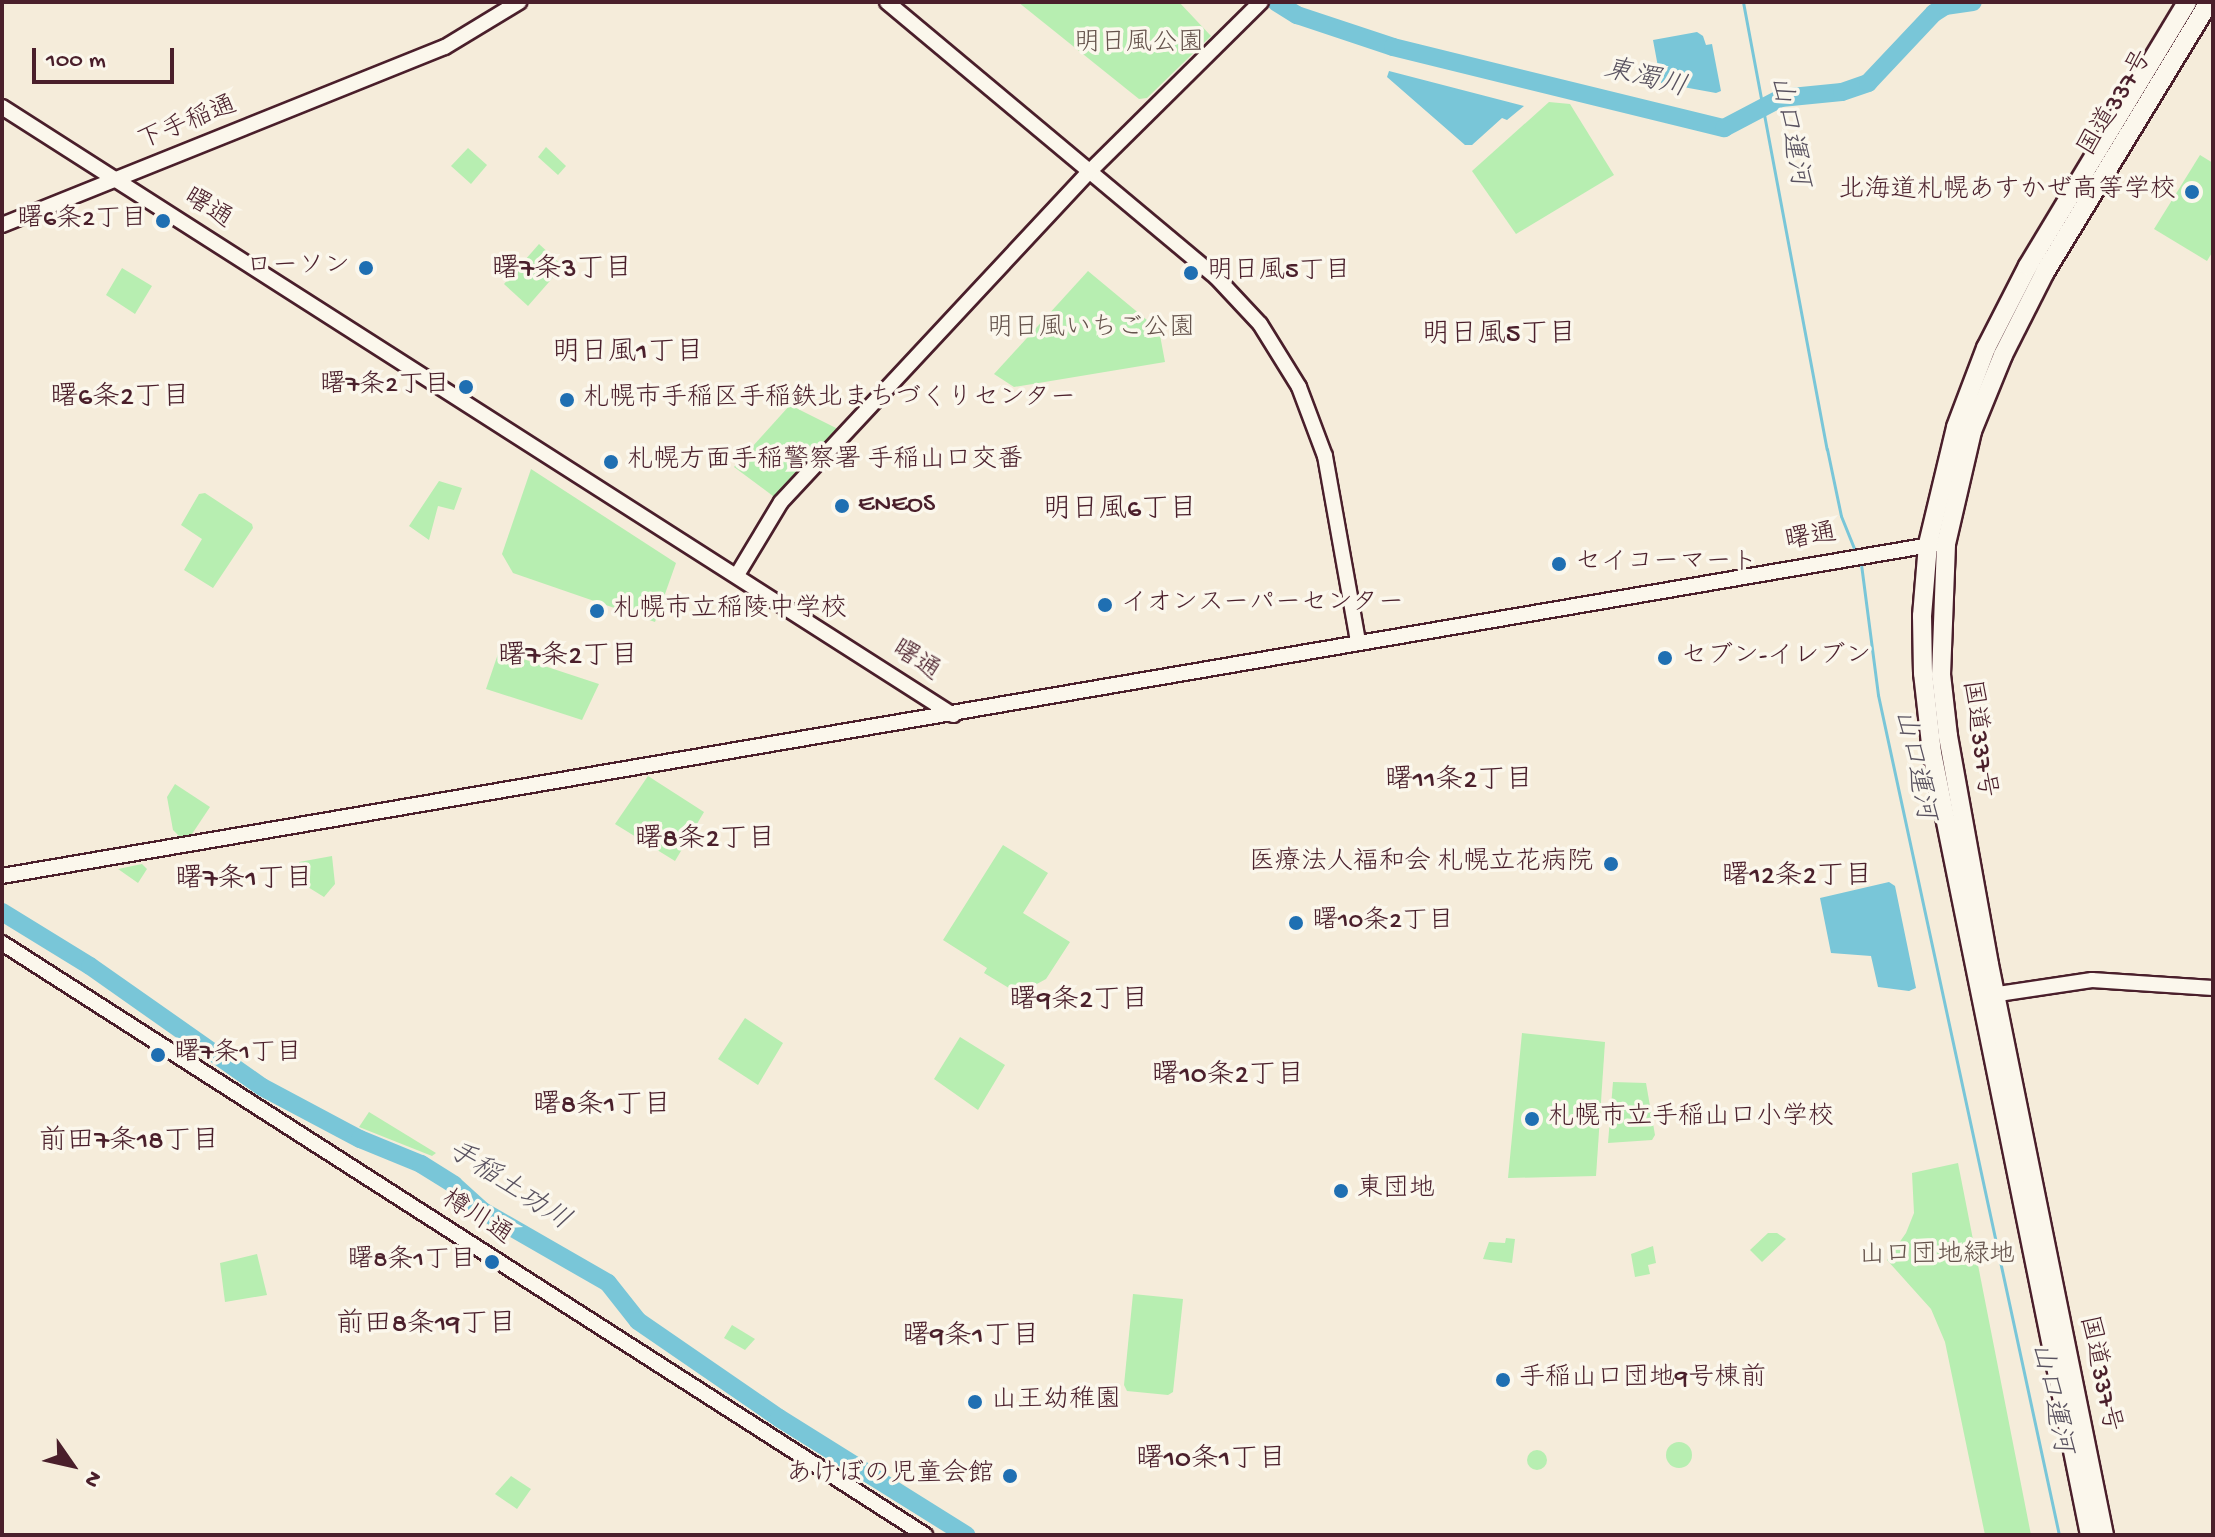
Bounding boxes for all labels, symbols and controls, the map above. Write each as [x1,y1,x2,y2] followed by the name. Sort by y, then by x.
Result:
[1074,29,1204,61] park label: 明日風公園
[36,32,178,82] scale bar
[2073,45,2161,163] street label: 国道337号
[46,47,106,76] text: 100 m
[1600,54,1690,106] water label: 東濁川
[1761,73,1815,189] water label: 山口運河
[134,91,242,159] street label: 下手稲通
[1838,176,2176,208] place label: 北海道札幌あすかぜ高等学校
[177,183,237,237] street label: 曙通
[2183,183,2201,201] marker: 北海道札幌あすかぜ高等学校
[17,205,147,237] place label: 曙6条2丁目
[154,212,172,230] marker: 曙6条2丁目
[246,252,350,284] place label: ローソン
[491,254,633,288] district label: 曙7条3丁目
[1207,257,1351,289] place label: 明日風5丁目
[357,259,375,277] marker: ローソン
[1182,264,1200,282] marker: 明日風5丁目
[987,314,1195,346] park label: 明日風いちご公園
[1422,319,1576,353] district label: 明日風5丁目
[552,337,704,371] district label: 明日風1丁目
[320,371,450,403] place label: 曙7条2丁目
[457,378,475,396] marker: 曙7条2丁目
[50,382,190,416] district label: 曙6条2丁目
[583,384,1077,416] place label: 札幌市手稲区手稲鉄北まちづくりセンター
[558,391,576,409] marker: 札幌市手稲区手稲鉄北まちづくりセンター
[627,446,1023,478] place label: 札幌方面手稲警察署 手稲山口交番
[602,453,620,471] marker: 札幌方面手稲警察署 手稲山口交番
[858,490,935,522] place label: ENEOS
[1043,494,1197,528] district label: 明日風6丁目
[833,497,851,515] marker: ENEOS
[1783,519,1839,559] street label: 曙通
[1575,548,1757,580] place label: セイコーマート
[1550,555,1568,573] marker: セイコーマート
[1121,589,1406,621] place label: イオンスーパーセンター
[613,595,847,627] place label: 札幌市立稲陵中学校
[1096,596,1114,614] marker: イオンスーパーセンター
[588,602,606,620] marker: 札幌市立稲陵中学校
[885,635,945,689] street label: 曙通
[498,641,638,675] district label: 曙7条2丁目
[1681,642,1871,674] place label: セブン-イレブン
[1656,649,1674,667] marker: セブン-イレブン
[1953,678,2001,800] street label: 国道337号
[1885,707,1941,823] water label: 山口運河
[1385,765,1533,799] district label: 曙11条2丁目
[634,824,776,858] district label: 曙8条2丁目
[1249,848,1593,880] place label: 医療法人福和会 札幌立花病院
[1600,853,1622,875] marker: 医療法人福和会 札幌立花病院
[1722,861,1872,895] district label: 曙12条2丁目
[175,864,313,898] district label: 曙7条1丁目
[1312,907,1454,939] place label: 曙10条2丁目
[1287,914,1305,932] marker: 曙10条2丁目
[1009,985,1149,1019] district label: 曙9条2丁目
[174,1039,302,1071] place label: 曙7条1丁目
[149,1046,167,1064] marker: 曙7条1丁目
[1152,1060,1304,1094] district label: 曙10条2丁目
[533,1090,671,1124] district label: 曙8条1丁目
[1548,1103,1834,1135] place label: 札幌市立手稲山口小学校
[1523,1110,1541,1128] marker: 札幌市立手稲山口小学校
[38,1126,220,1160] district label: 前田7条18丁目
[440,1135,576,1239] water label: 手稲土功川
[1357,1175,1435,1207] place label: 東団地
[1332,1182,1350,1200] marker: 東団地
[435,1185,517,1253] street label: 樽川通
[1859,1241,2015,1273] park label: 山口団地緑地
[347,1246,476,1278] place label: 曙8条1丁目
[483,1253,501,1271] marker: 曙8条1丁目
[336,1309,516,1343] district label: 前田8条19丁目
[2070,1313,2126,1435] street label: 国道337号
[902,1321,1040,1355] district label: 曙9条1丁目
[2022,1340,2078,1456] water label: 山口運河
[1519,1364,1766,1396] place label: 手稲山口団地9号棟前
[1494,1371,1512,1389] marker: 手稲山口団地9号棟前
[991,1386,1121,1418] place label: 山王幼稚園
[966,1393,984,1411] marker: 山王幼稚園
[32,1425,112,1505] north arrow
[1136,1444,1286,1478] district label: 曙10条1丁目
[786,1460,994,1492] place label: あけぼの児童会館
[77,1465,107,1492] text: N
[1001,1467,1019,1485] marker: あけぼの児童会館

